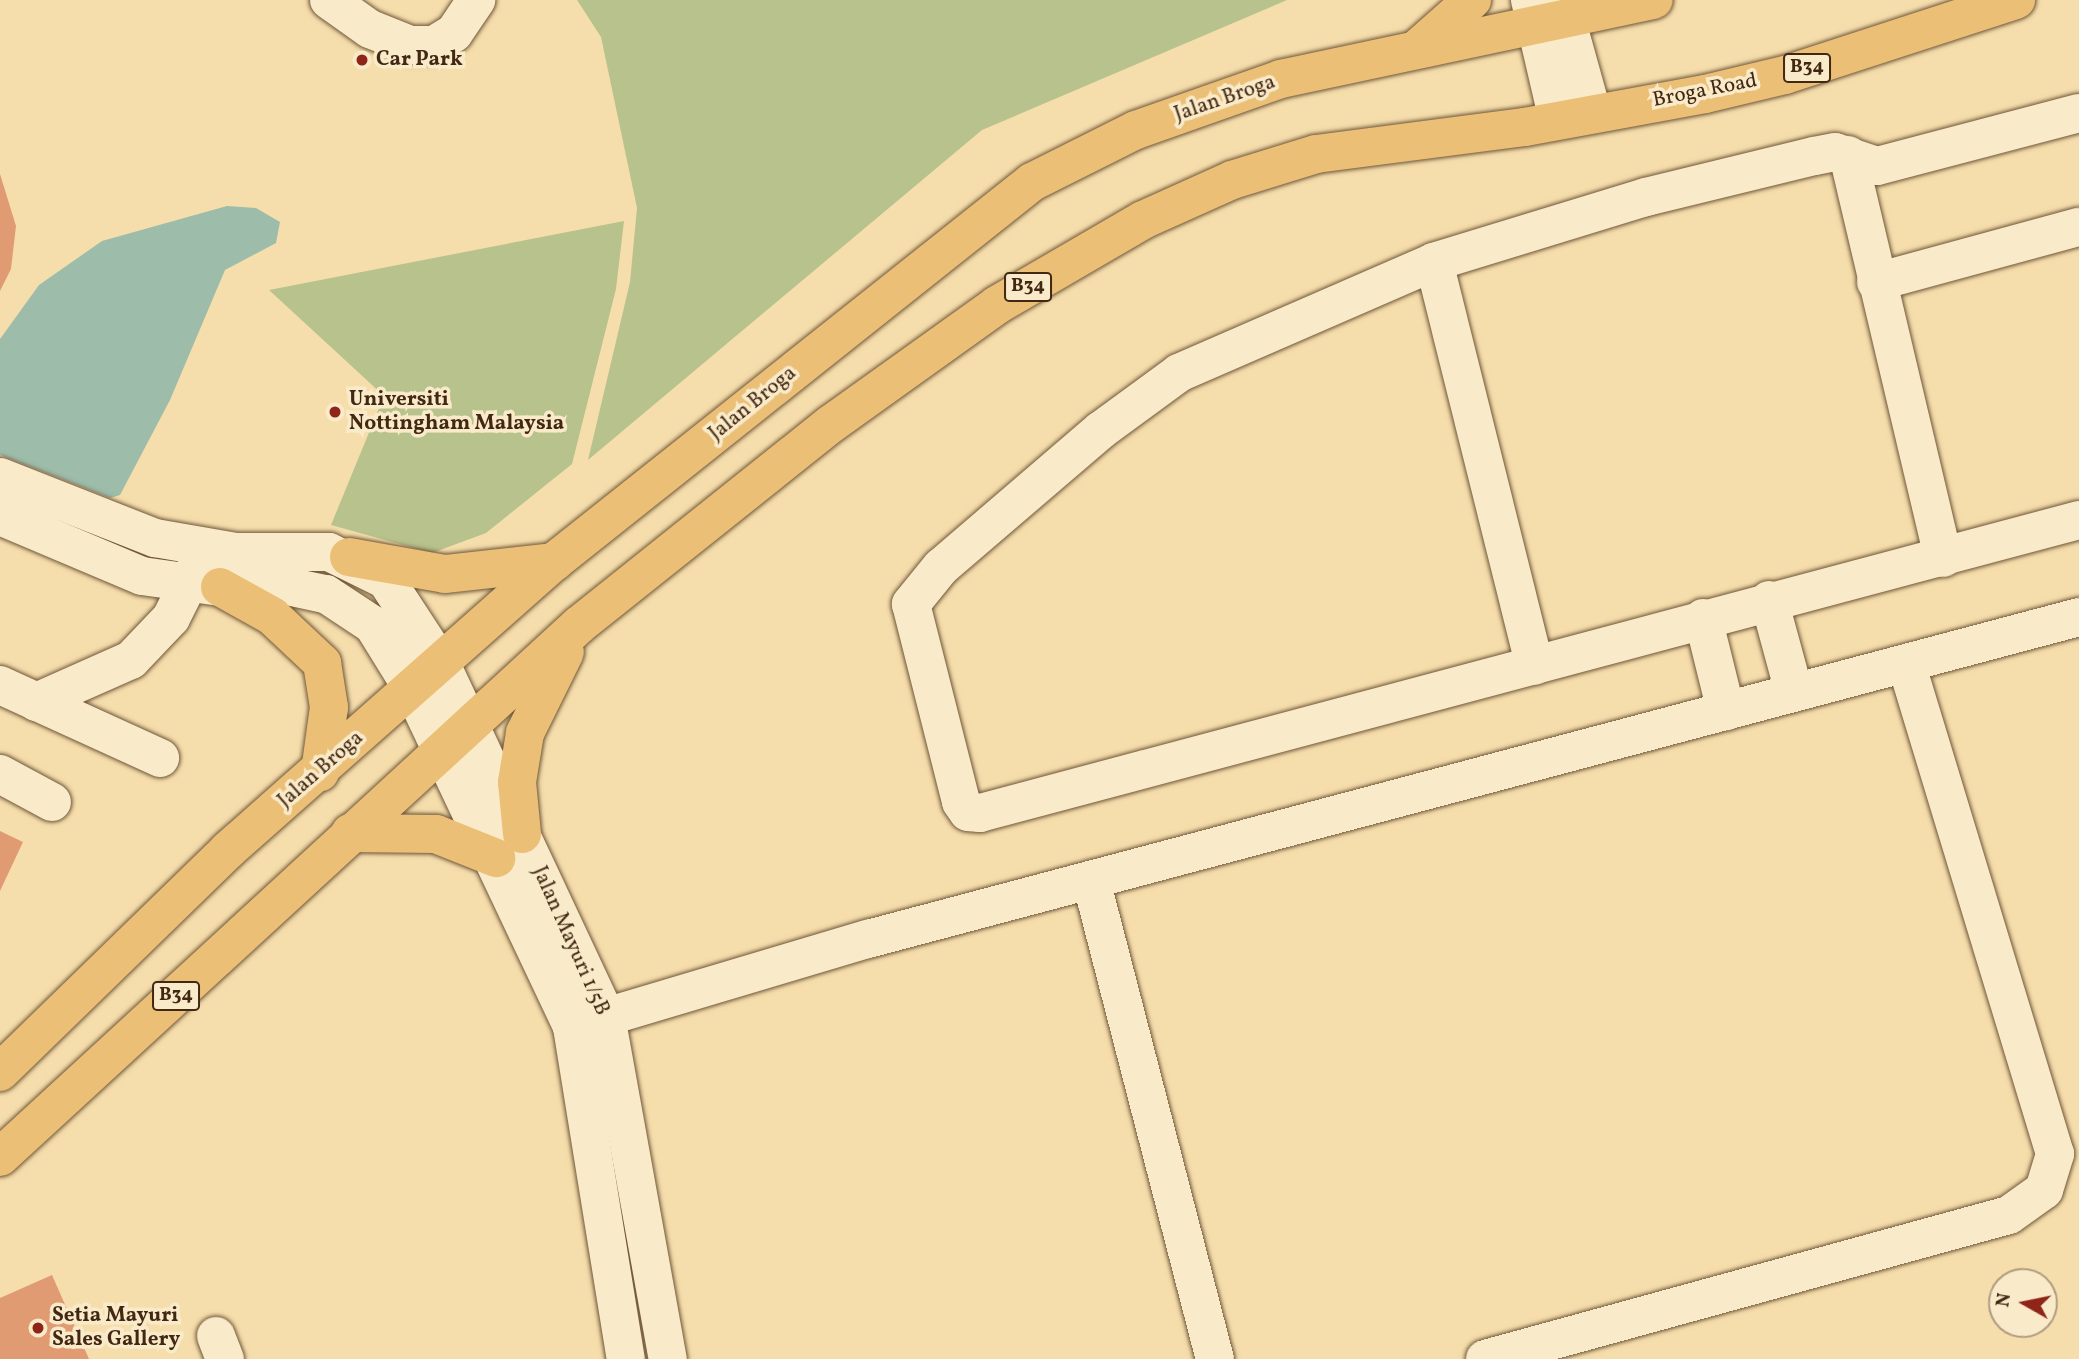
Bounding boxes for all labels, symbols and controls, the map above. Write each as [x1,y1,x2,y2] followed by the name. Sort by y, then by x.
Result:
[376,47,463,73] place label: Car Park
[354,52,370,68] marker: Car Park
[1783,52,1832,83] road number: B34
[1651,69,1759,113] street label: Broga Road
[1171,70,1279,128] street label: Jalan Broga
[1004,272,1052,302] road number: B34
[704,361,802,447] street label: Jalan Broga
[349,387,564,437] place label: Universiti Nottingham Malaysia
[327,404,343,420] marker: Universiti Nottingham Malaysia
[273,726,369,814] street label: Jalan Broga
[526,863,614,1019] street label: Jalan Mayuri 1/5B
[152,980,200,1012] road number: B34
[1988,1268,2058,1338] north arrow
[1990,1291,2018,1309] text: N
[52,1303,180,1353] place label: Setia Mayuri Sales Gallery
[30,1320,46,1336] marker: Setia Mayuri Sales Gallery

